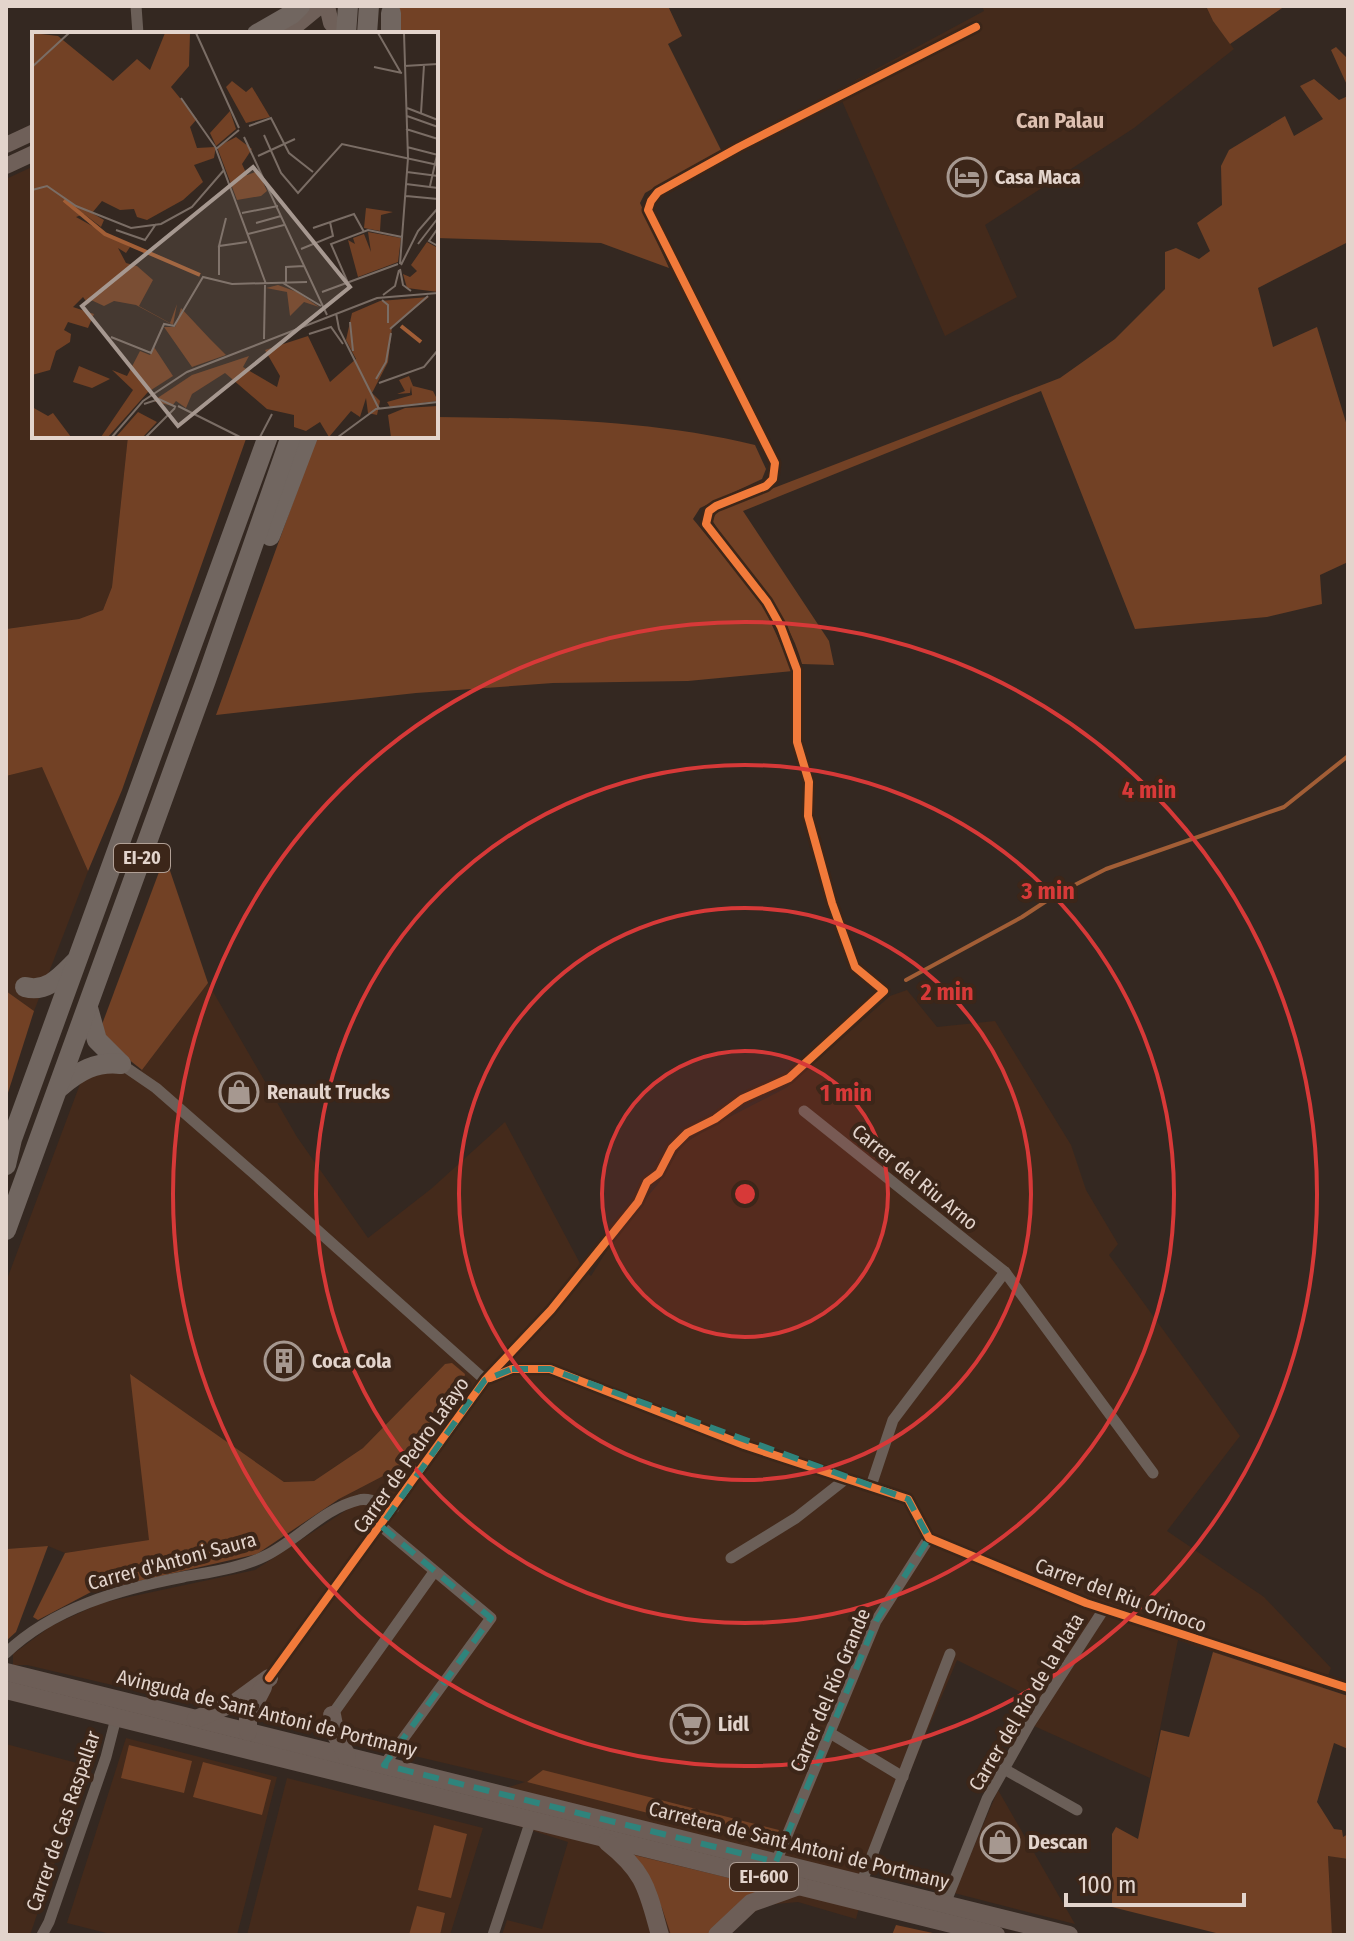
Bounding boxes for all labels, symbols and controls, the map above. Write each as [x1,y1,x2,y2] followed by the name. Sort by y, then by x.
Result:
[32,32,438,438] inset map
[1016,107,1104,134] district label: Can Palau
[946,156,988,198] hotel icon: Casa Maca
[995,165,1081,189] place label: Casa Maca
[1122,776,1176,804] text: 4 min
[114,844,170,872] road number: EI-20
[1020,877,1075,905] text: 3 min
[919,978,974,1006] text: 2 min
[218,1071,260,1113] shop icon: Renault Trucks
[820,1079,872,1107] text: 1 min
[267,1080,390,1104] place label: Renault Trucks
[847,1119,983,1235] street label: Carrer del Riu Arno
[731,1180,759,1208] centre of rings
[263,1340,305,1382] building icon: Coca Cola
[312,1349,391,1373] place label: Coca Cola
[348,1372,474,1538] street label: Carrer de Pedro Lafayo
[85,1527,259,1595] street label: Carrer d'Antoni Saura
[1032,1553,1210,1637] street label: Carrer del Riu Orinoco
[785,1605,875,1775] street label: Carrer del Río Grande
[963,1609,1089,1795] street label: Carrer del Río de la Plata
[114,1664,420,1762] street label: Avinguda de Sant Antoni de Portmany
[669,1703,711,1745] supermarket icon: Lidl
[718,1712,749,1736] place label: Lidl
[21,1728,105,1914] street label: Carrer de Cas Raspallar
[646,1796,952,1894] street label: Carretera de Sant Antoni de Portmany
[979,1821,1021,1863] shop icon: Descan
[1028,1830,1088,1854] place label: Descan
[1066,1857,1244,1907] scale bar
[730,1863,798,1891] road number: EI-600
[1078,1871,1136,1899] text: 100 m

